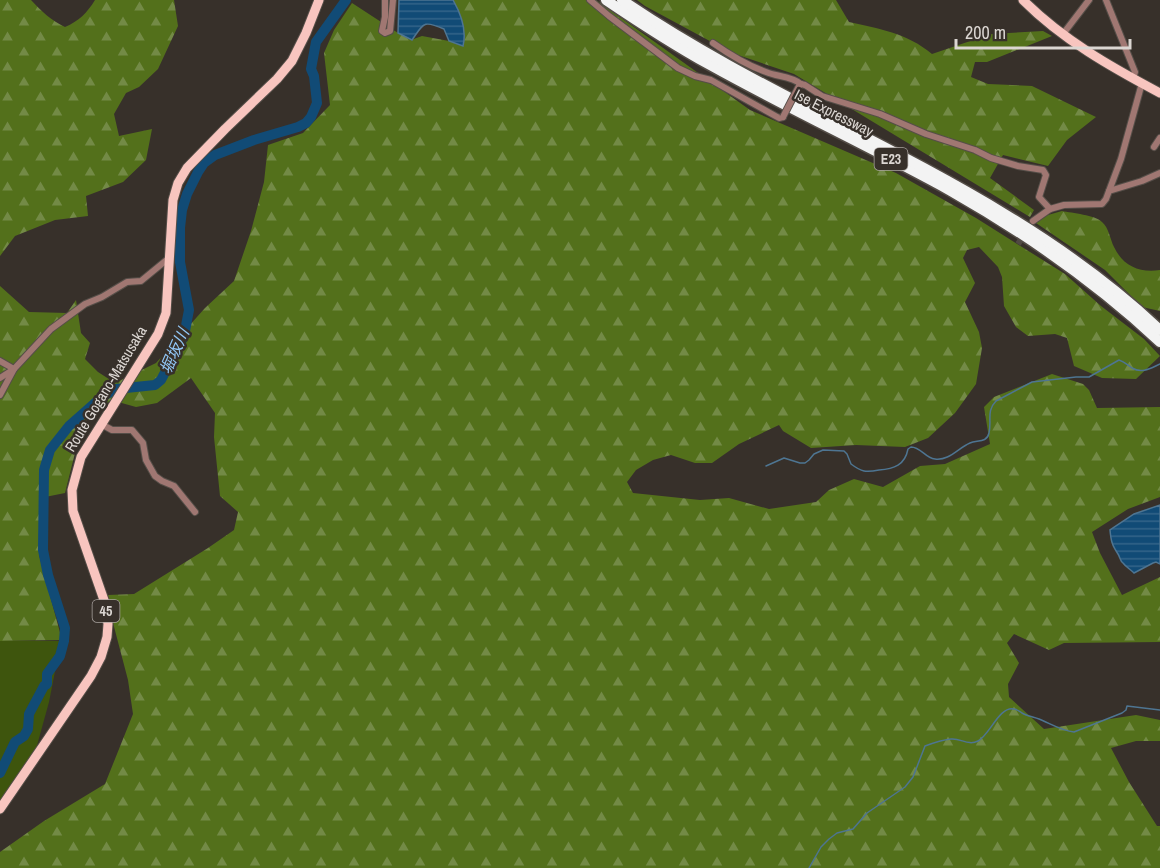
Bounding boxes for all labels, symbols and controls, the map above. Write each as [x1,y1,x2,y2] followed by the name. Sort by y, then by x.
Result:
[956,12,1130,50] scale bar
[965,20,1006,45] text: 200 m
[791,84,878,142] street label: Ise Expressway
[874,148,908,170] road number: E23
[60,322,152,456] street label: Route Gogano-Matsusaka
[154,323,195,377] water label: 堀坂川
[92,600,120,622] road number: 45

